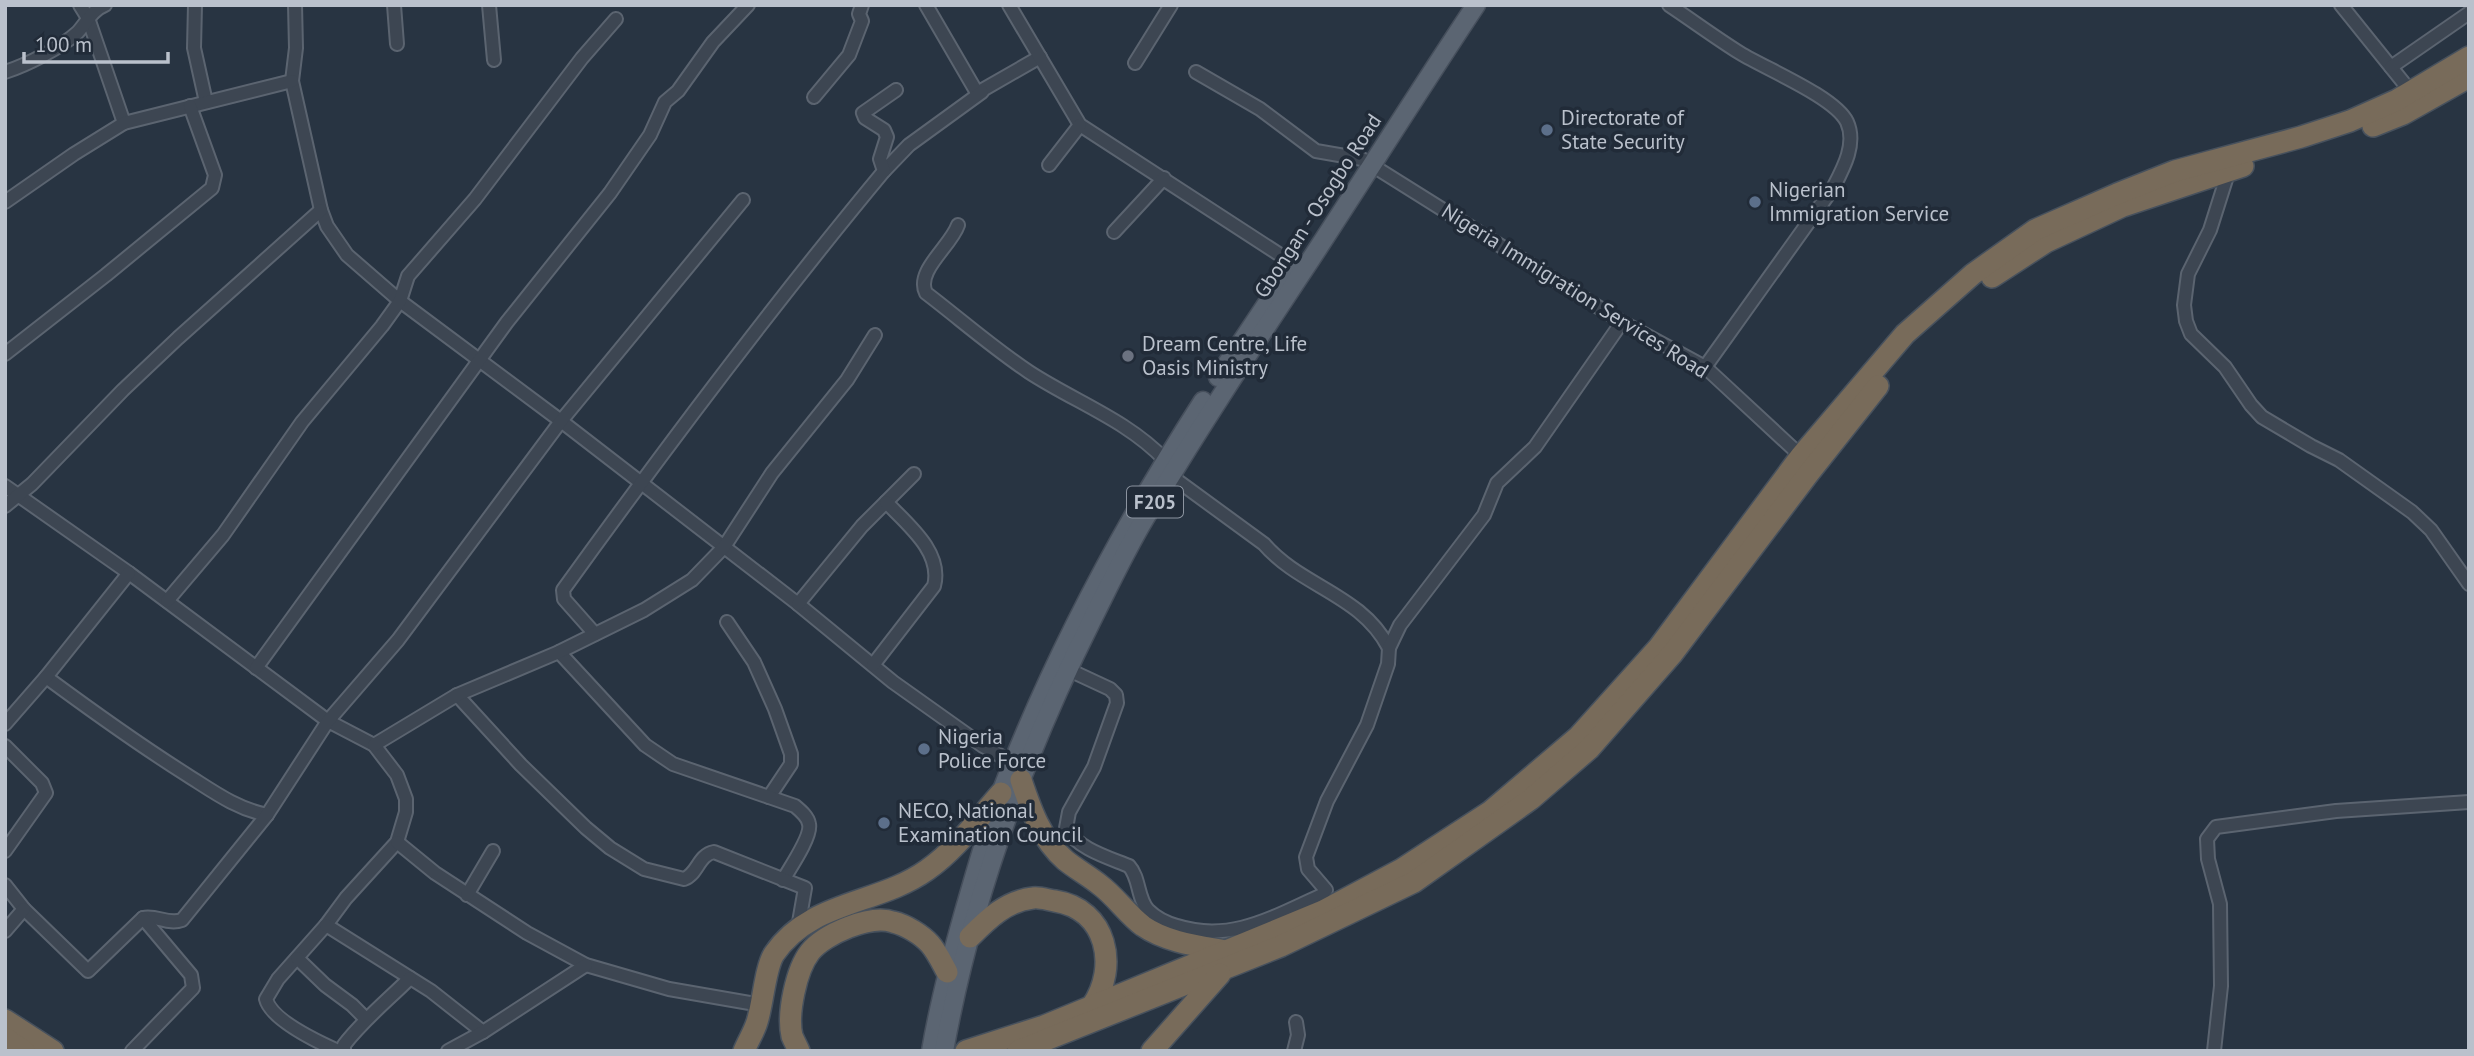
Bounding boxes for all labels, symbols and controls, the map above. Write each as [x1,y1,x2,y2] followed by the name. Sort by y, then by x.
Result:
[24,21,168,65] scale bar
[35,31,92,58] text: 100 m
[1561,104,1685,155] place label: Directorate of State Security
[1248,109,1387,303] street label: Gbongan - Osogbo Road
[1539,122,1555,138] marker: Directorate of State Security
[1769,176,1949,227] place label: Nigerian Immigration Service
[1747,194,1763,210] marker: Nigerian Immigration Service
[1437,197,1714,384] street label: Nigeria Immigration Services Road
[1142,330,1307,381] place label: Dream Centre, Life Oasis Ministry
[1120,348,1136,364] marker: Dream Centre, Life Oasis Ministry
[1127,486,1183,517] road number: F205
[938,723,1046,774] place label: Nigeria Police Force
[916,741,932,757] marker: Nigeria Police Force
[898,797,1083,848] place label: NECO, National Examination Council
[876,815,892,831] marker: NECO, National Examination Council

